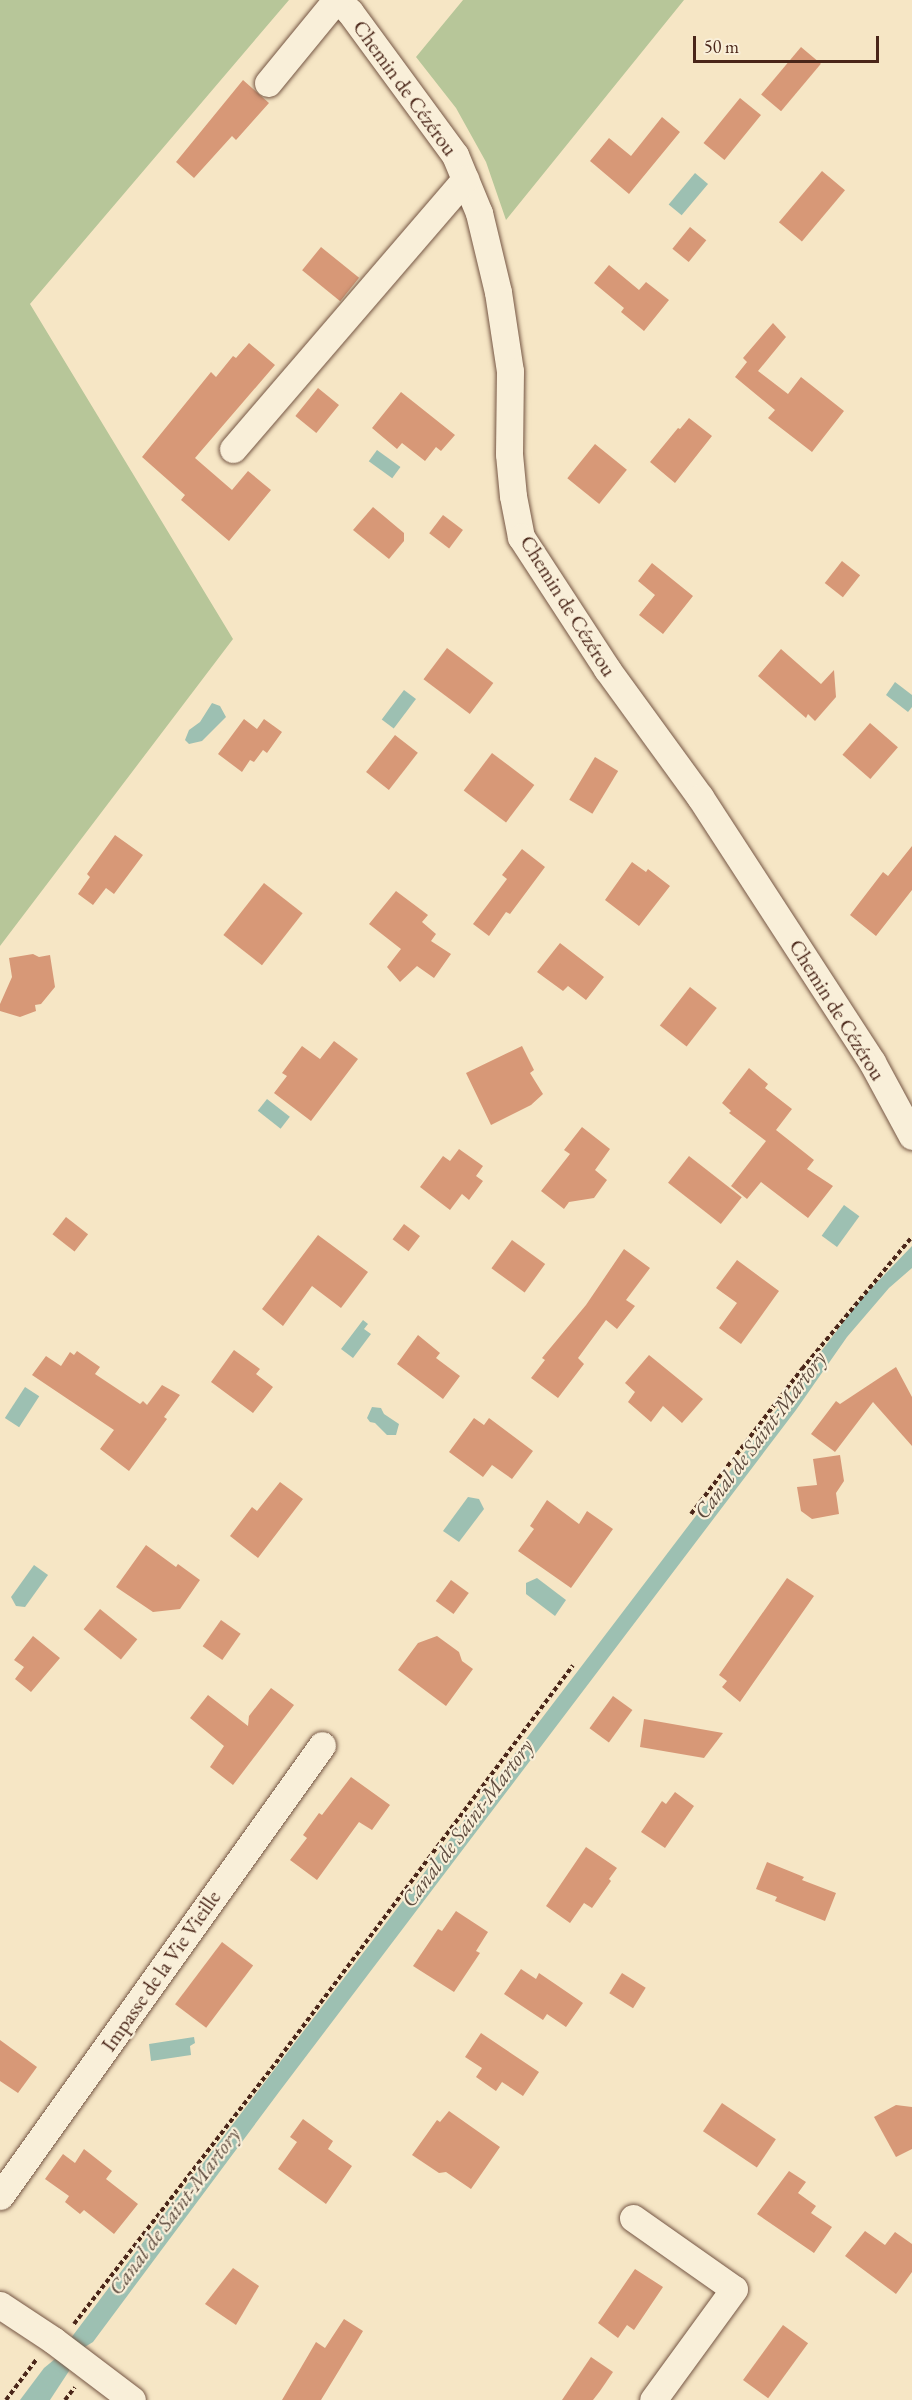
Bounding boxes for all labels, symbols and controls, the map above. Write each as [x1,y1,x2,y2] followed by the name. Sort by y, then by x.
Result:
[347,15,463,161] street label: Chemin de Cézérou
[696,24,882,62] scale bar
[704,35,739,58] text: 50 m
[515,531,621,681] street label: Chemin de Cézérou
[784,935,890,1085] street label: Chemin de Cézérou
[688,1346,832,1524] water label: Canal de Saint-Martory
[395,1734,539,1912] water label: Canal de Saint-Martory
[96,1886,226,2056] street label: Impasse de la Vie Vieille
[102,2122,246,2300] water label: Canal de Saint-Martory

